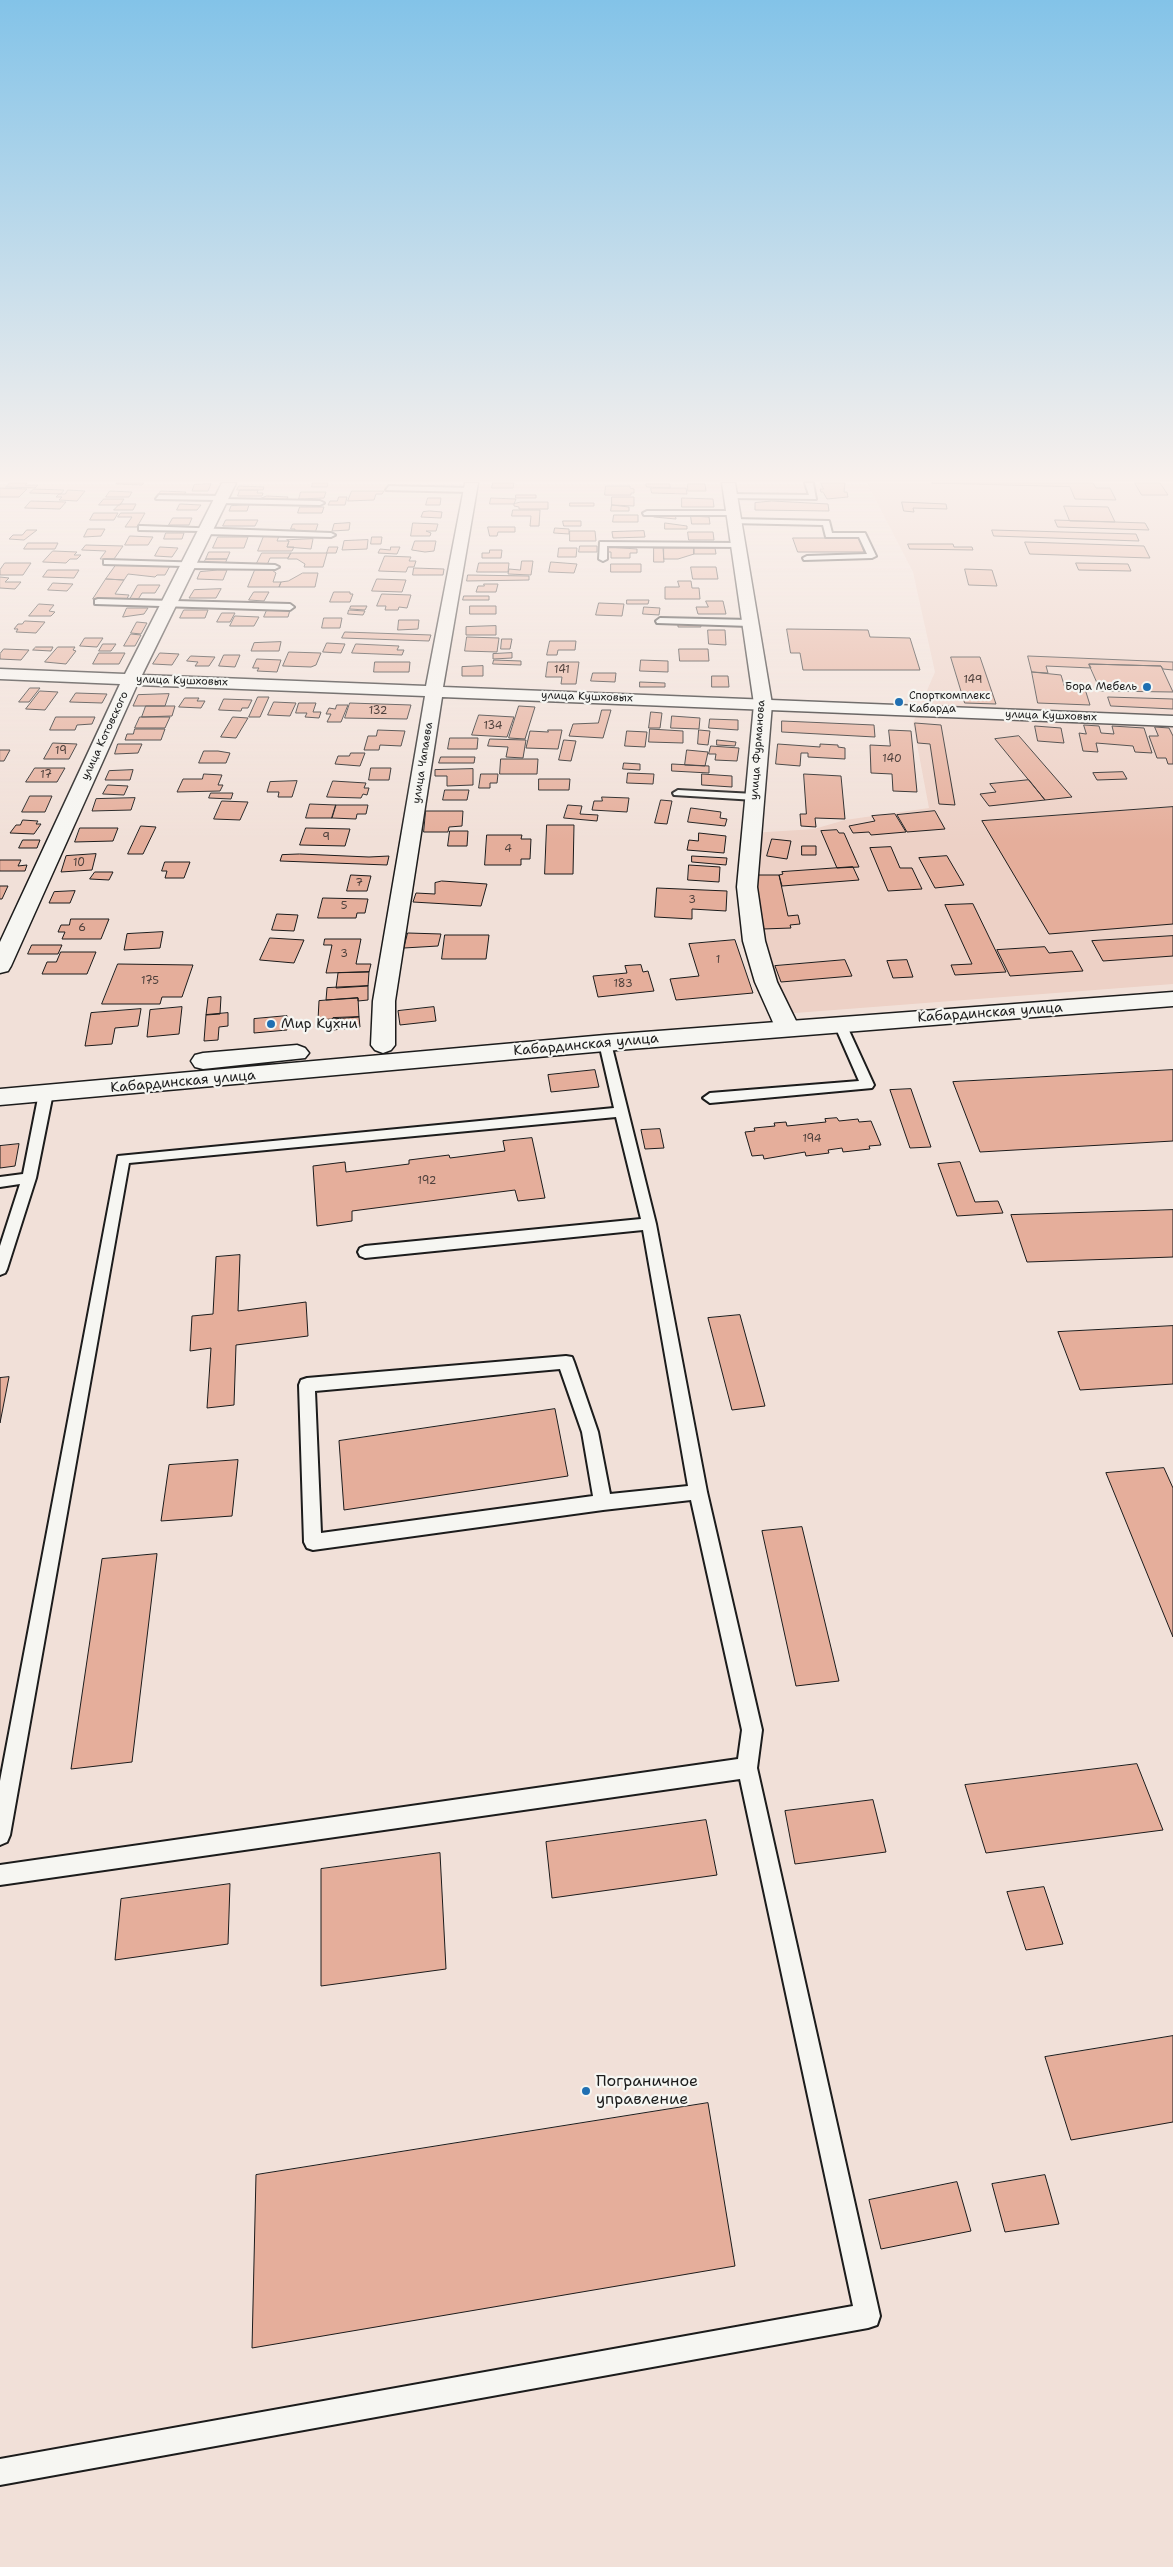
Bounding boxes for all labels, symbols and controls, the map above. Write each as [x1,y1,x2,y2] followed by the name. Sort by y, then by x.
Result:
[554,663,570,677] house number: 141
[136,673,228,689] street label: улица Кушховых
[963,673,983,687] house number: 149
[1065,680,1137,694] place label: Бора Мебель
[1141,681,1153,693] marker: Бора Мебель
[541,689,633,705] street label: улица Кушховых
[909,689,990,715] place label: Спорткомплекс Кабарда
[79,690,131,782] street label: улица Котовского
[893,696,905,708] marker: Спорткомплекс Кабарда
[748,699,768,801] street label: улица Фурманова
[369,704,387,718] house number: 132
[1005,708,1097,724] street label: улица Кушховых
[483,719,503,733] house number: 134
[410,721,436,805] street label: улица Чапаева
[55,744,67,758] house number: 19
[882,752,902,766] house number: 140
[40,768,52,782] house number: 17
[322,830,330,844] house number: 9
[504,842,512,856] house number: 4
[73,856,85,870] house number: 10
[355,876,363,890] house number: 7
[688,893,696,907] house number: 3
[341,899,347,913] house number: 5
[78,921,86,935] house number: 6
[340,947,348,961] house number: 3
[716,953,720,967] house number: 1
[141,974,159,988] house number: 175
[613,977,633,991] house number: 183
[917,1000,1063,1026] street label: Кабардинская улица
[281,1016,358,1032] place label: Мир Кухни
[265,1018,277,1030] marker: Мир Кухни
[513,1030,659,1060] street label: Кабардинская улица
[110,1067,256,1097] street label: Кабардинская улица
[802,1132,822,1146] house number: 194
[417,1174,437,1188] house number: 192
[596,2072,698,2110] place label: Пограничное управление
[580,2085,592,2097] marker: Пограничное управление

